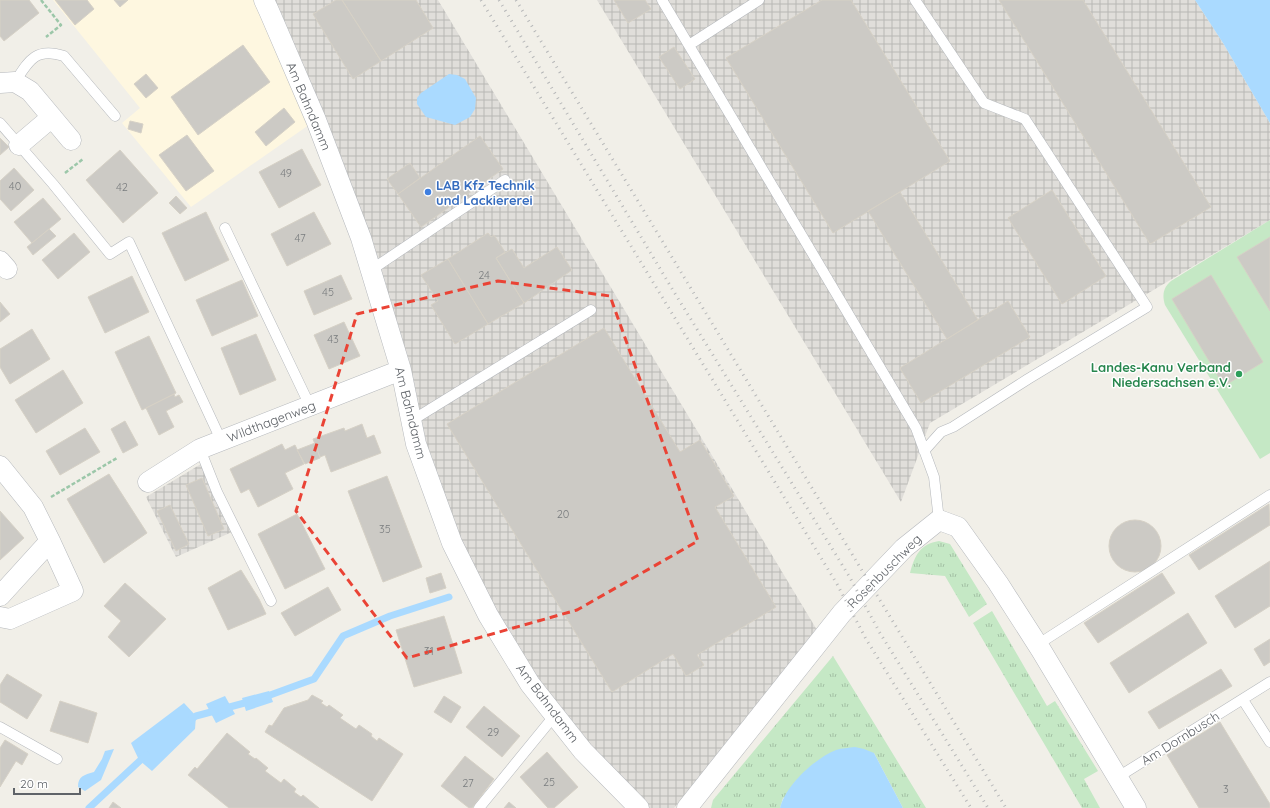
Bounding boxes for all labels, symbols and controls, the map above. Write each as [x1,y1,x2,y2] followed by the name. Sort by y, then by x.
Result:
[283,59,335,153] street label: Am Bahndamm
[280,166,292,180] house number: 49
[436,177,535,208] place label: LAB Kfz Technik und Lackiererei
[9,179,21,193] house number: 40
[116,180,128,194] house number: 42
[423,187,433,197] marker: LAB Kfz Technik und Lackiererei
[294,231,306,245] house number: 47
[478,268,490,282] house number: 24
[322,285,334,299] house number: 45
[327,332,339,346] house number: 43
[1091,359,1231,390] place label: Landes-Kanu Verband Niedersachsen e.V.
[392,365,430,461] street label: Am Bahndamm
[1234,369,1244,379] marker: Landes-Kanu Verband Niedersachsen e.V.
[224,397,318,445] street label: Wildthagenweg
[557,507,569,521] house number: 20
[379,522,391,536] house number: 35
[844,531,924,611] street label: Rosenbuschweg
[424,644,434,658] house number: 31
[513,660,583,746] street label: Am Bahndamm
[1138,708,1222,768] street label: Am Dornbusch
[487,725,499,739] house number: 29
[14,770,80,796] scale bar
[543,775,555,789] house number: 25
[20,776,48,791] text: 20 m
[462,776,474,790] house number: 27
[1223,782,1229,796] house number: 3

